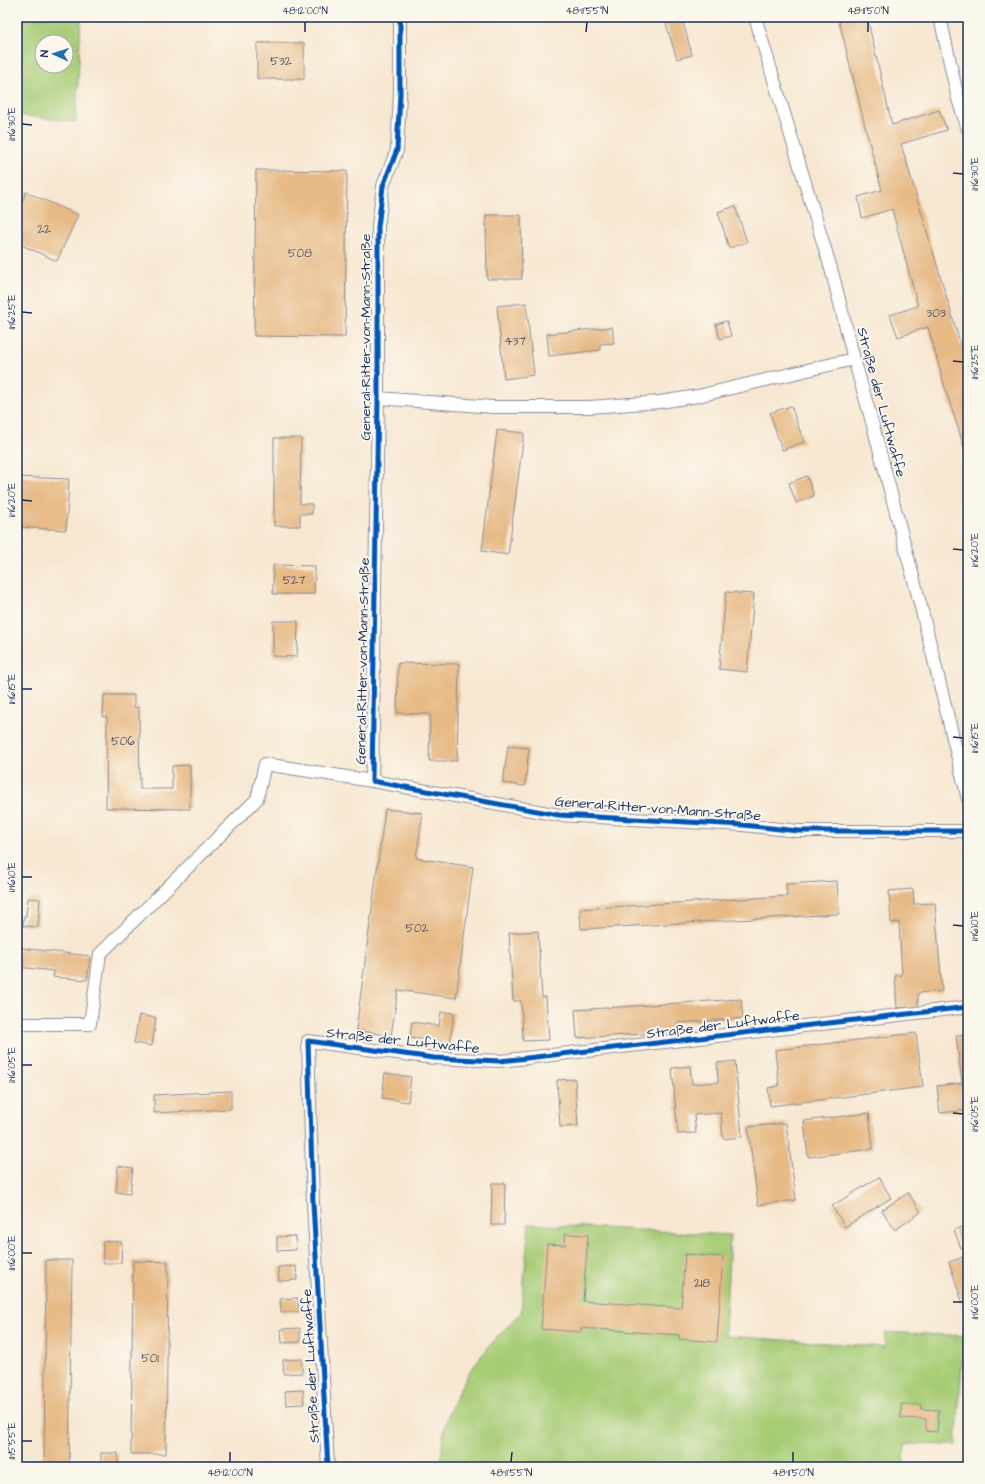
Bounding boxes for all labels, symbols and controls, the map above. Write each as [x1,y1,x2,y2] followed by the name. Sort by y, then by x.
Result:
[282,4,328,18] text: 48°12'00"N
[566,4,608,18] text: 48°11'55"N
[847,4,889,18] text: 48°11'50"N
[34,34,74,74] north arrow
[37,50,52,57] text: N
[270,53,292,70] house number: 532
[5,107,19,141] text: 11°16'30"E
[968,157,982,191] text: 11°16'30"E
[37,221,51,238] house number: 22
[356,233,376,440] street label: General-Ritter-von-Mann-Straße
[288,245,312,262] house number: 508
[5,294,19,330] text: 11°16'25"E
[926,305,946,322] house number: 303
[851,325,911,480] street label: Straße der Luftwaffe
[504,333,526,350] house number: 437
[968,344,982,380] text: 11°16'25"E
[5,483,19,517] text: 11°16'20"E
[968,533,982,567] text: 11°16'20"E
[351,557,375,765] street label: General-Ritter-von-Mann-Straße
[283,572,306,589] house number: 527
[5,674,19,704] text: 11°16'15"E
[968,723,982,753] text: 11°16'15"E
[111,733,135,750] house number: 506
[554,792,762,826] street label: General-Ritter-von-Mann-Straße
[5,862,19,892] text: 11°16'10"E
[968,911,982,941] text: 11°16'10"E
[406,920,429,937] house number: 502
[645,1006,801,1044] street label: Straße der Luftwaffe
[325,1023,481,1059] street label: Straße der Luftwaffe
[5,1047,19,1083] text: 11°16'05"E
[968,1096,982,1132] text: 11°16'05"E
[5,1236,19,1270] text: 11°16'00"E
[694,1275,710,1292] house number: 218
[968,1285,982,1319] text: 11°16'00"E
[297,1288,325,1443] street label: Straße der Luftwaffe
[141,1350,159,1367] house number: 501
[5,1422,19,1460] text: 11°15'55"E
[207,1466,253,1480] text: 48°12'00"N
[490,1466,532,1480] text: 48°11'55"N
[772,1466,814,1480] text: 48°11'50"N

